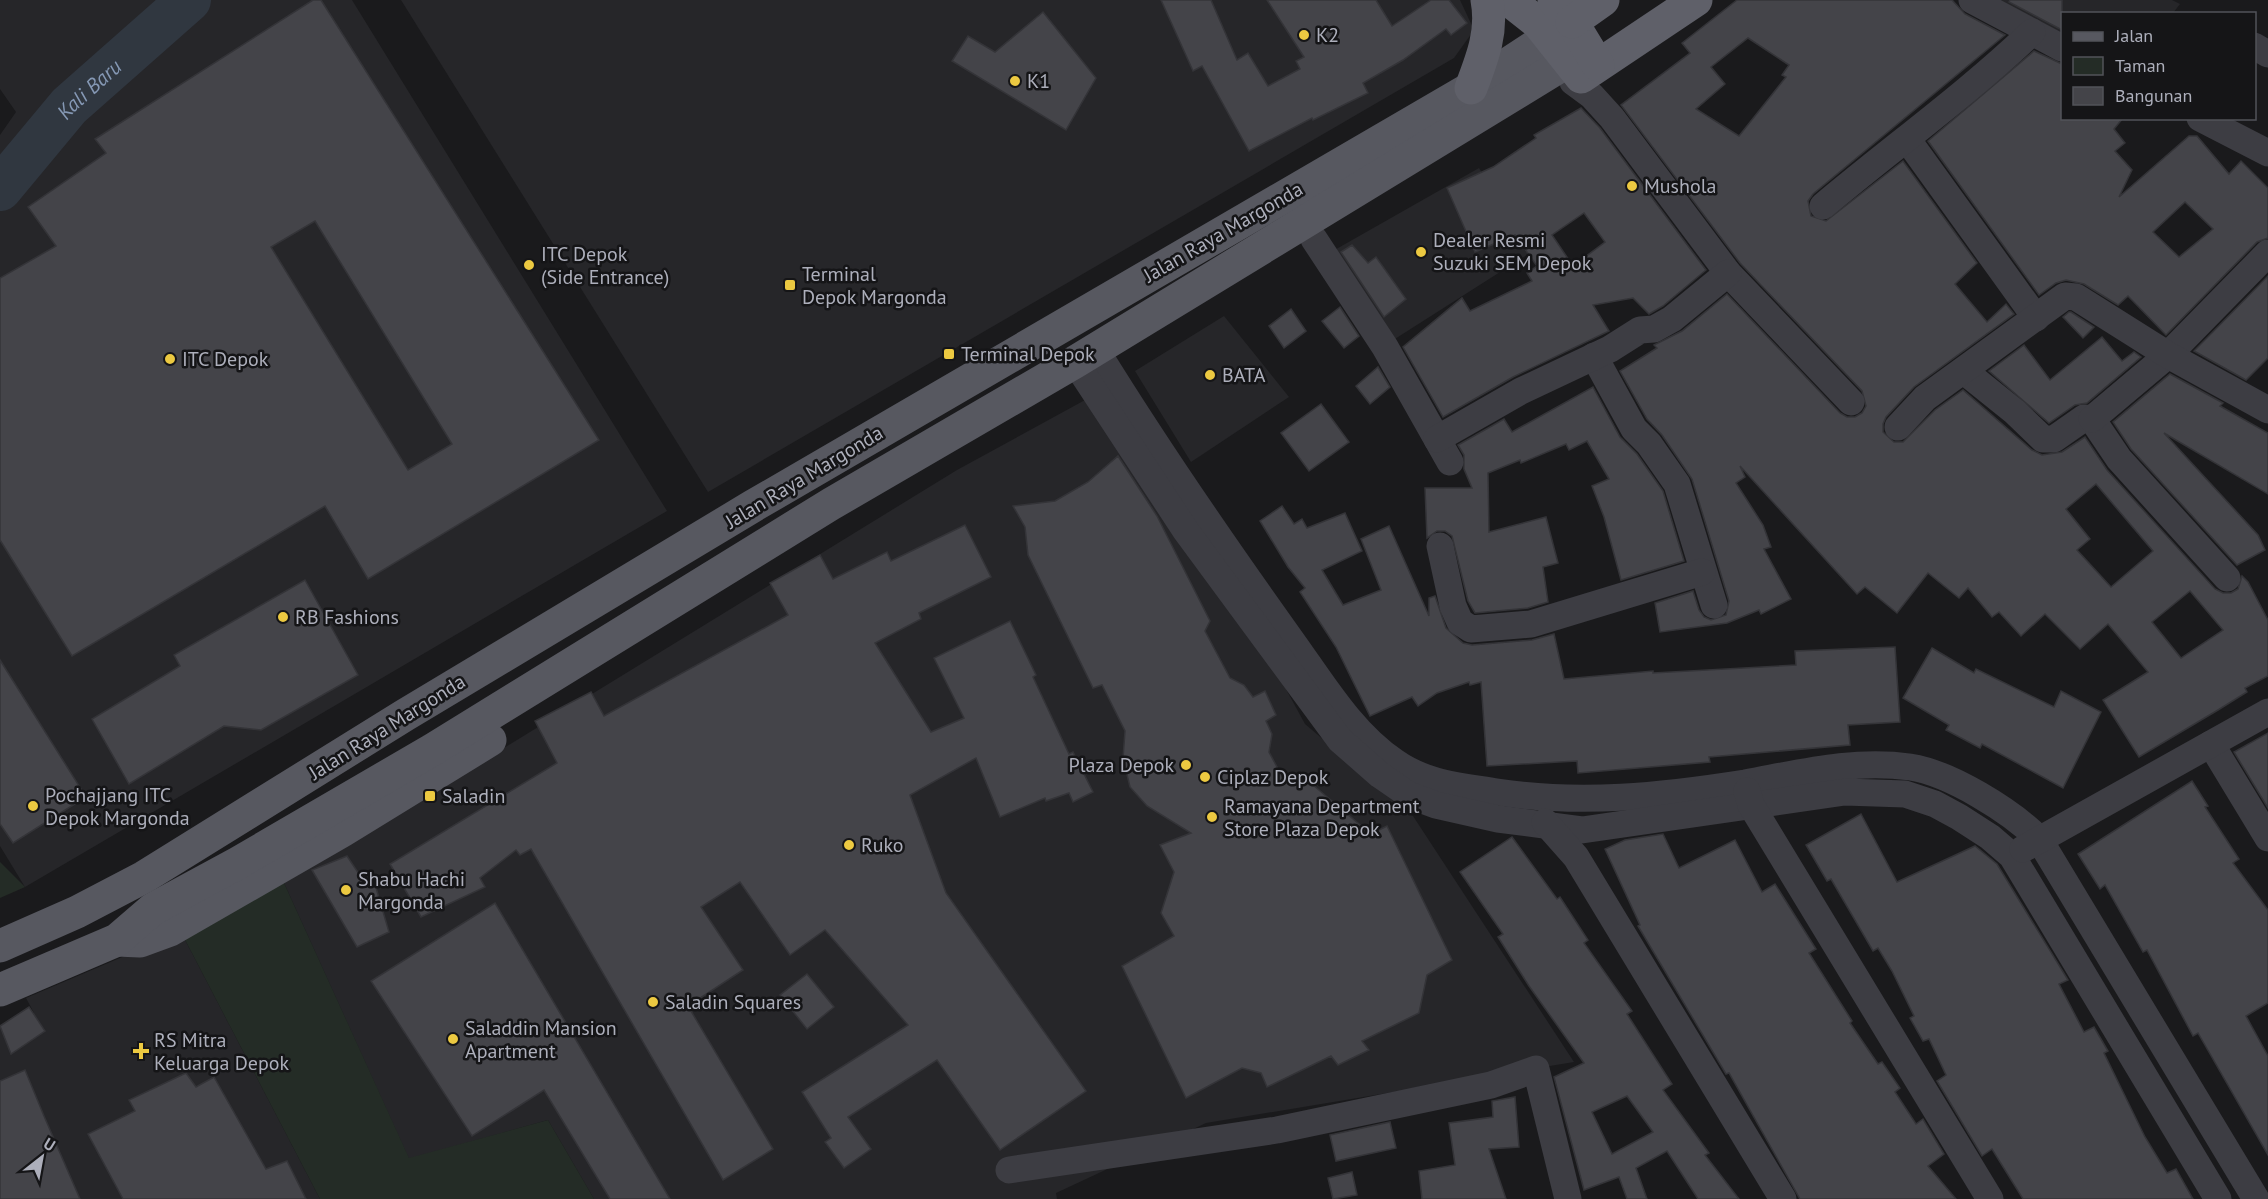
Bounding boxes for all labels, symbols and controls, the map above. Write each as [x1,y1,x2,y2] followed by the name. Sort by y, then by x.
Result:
[2061,12,2256,120] legend
[1316,22,1339,48] place label: K2
[2114,24,2153,47] text: Jalan
[1297,28,1311,42] marker: K2
[50,53,127,125] water label: Kali Baru
[2115,54,2165,77] text: Taman
[1027,68,1050,94] place label: K1
[1008,74,1022,88] marker: K1
[2115,84,2192,107] text: Bangunan
[1644,173,1716,199] place label: Mushola
[1138,176,1307,289] street label: Jalan Raya Margonda
[1625,179,1639,193] marker: Mushola
[1433,227,1592,276] place label: Dealer Resmi Suzuki SEM Depok
[541,241,669,290] place label: ITC Depok (Side Entrance)
[1414,245,1428,259] marker: Dealer Resmi Suzuki SEM Depok
[522,258,536,272] marker: ITC Depok (Side Entrance)
[802,261,947,310] place label: Terminal Depok Margonda
[783,278,797,292] marker: Terminal Depok Margonda
[961,341,1095,367] place label: Terminal Depok
[182,346,269,372] place label: ITC Depok
[942,347,956,361] marker: Terminal Depok
[163,352,177,366] marker: ITC Depok
[1222,362,1266,388] place label: BATA
[1203,368,1217,382] marker: BATA
[719,420,888,535] street label: Jalan Raya Margonda
[295,604,399,630] place label: RB Fashions
[276,610,290,624] marker: RB Fashions
[303,668,470,786] street label: Jalan Raya Margonda
[1069,752,1174,778] place label: Plaza Depok
[1179,758,1193,772] marker: Plaza Depok
[1217,764,1329,790] place label: Ciplaz Depok
[1198,770,1212,784] marker: Ciplaz Depok
[45,782,190,831] place label: Pochajjang ITC Depok Margonda
[442,783,505,809] place label: Saladin
[423,789,437,803] marker: Saladin
[1224,793,1420,842] place label: Ramayana Department Store Plaza Depok
[26,799,40,813] marker: Pochajjang ITC Depok Margonda
[1205,810,1219,824] marker: Ramayana Department Store Plaza Depok
[861,832,904,858] place label: Ruko
[842,838,856,852] marker: Ruko
[358,866,465,915] place label: Shabu Hachi Margonda
[339,883,353,897] marker: Shabu Hachi Margonda
[665,989,801,1015] place label: Saladin Squares
[646,995,660,1009] marker: Saladin Squares
[465,1015,617,1064] place label: Saladdin Mansion Apartment
[154,1027,290,1076] place label: RS Mitra Keluarga Depok
[446,1032,460,1046] marker: Saladdin Mansion Apartment
[132,1042,150,1060] marker: RS Mitra Keluarga Depok
[12,1127,72,1187] north arrow
[40,1133,59,1155] text: U

